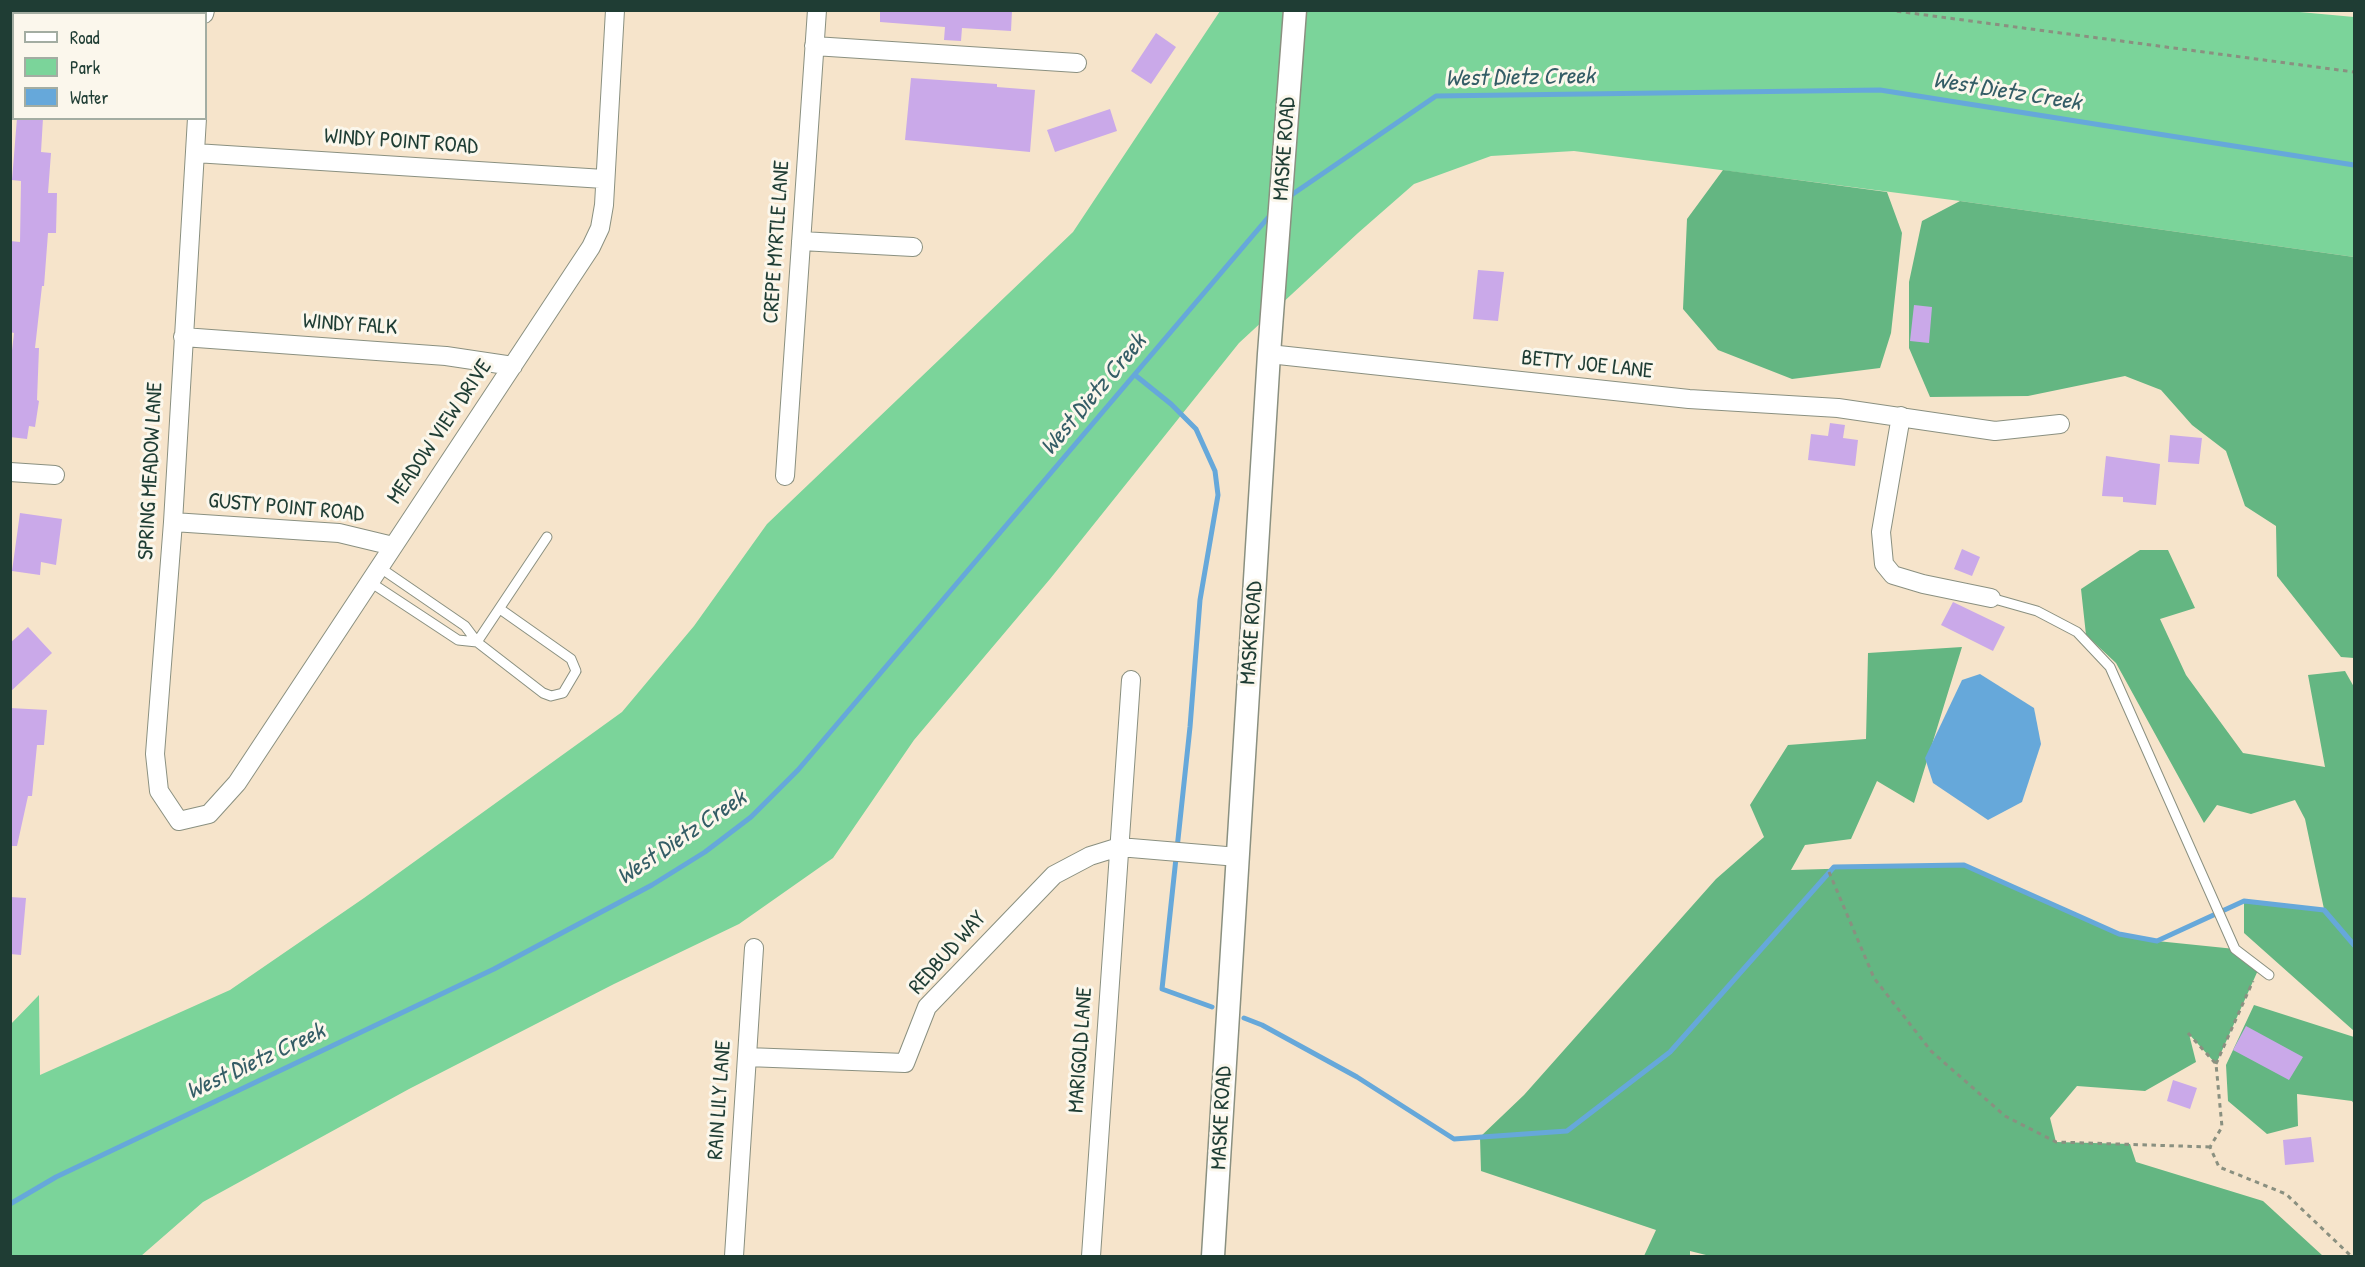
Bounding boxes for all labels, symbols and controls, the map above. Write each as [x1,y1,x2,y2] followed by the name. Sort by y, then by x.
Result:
[12,12,207,120] legend
[70,25,100,50] text: Road
[70,55,100,80] text: Park
[1445,62,1595,94] water label: West Dietz Creek
[1931,66,2083,118] water label: West Dietz Creek
[70,85,108,110] text: Water
[1268,96,1302,202] street label: MASKE ROAD
[323,123,479,161] street label: WINDY POINT ROAD
[758,160,796,324] street label: CREPE MYRTLE LANE
[302,309,398,341] street label: WINDY FALK
[1035,329,1153,461] water label: West Dietz Creek
[1520,345,1654,385] street label: BETTY JOE LANE
[382,355,498,509] street label: MEADOW VIEW DRIVE
[133,381,169,561] street label: SPRING MEADOW LANE
[207,488,365,528] street label: GUSTY POINT ROAD
[1235,580,1269,686] street label: MASKE ROAD
[612,784,752,892] water label: West Dietz Creek
[904,906,992,1000] street label: REDBUD WAY
[1063,986,1099,1114] street label: MARIGOLD LANE
[182,1017,330,1107] water label: West Dietz Creek
[703,1040,737,1160] street label: RAIN LILY LANE
[1206,1066,1238,1170] street label: MASKE ROAD

